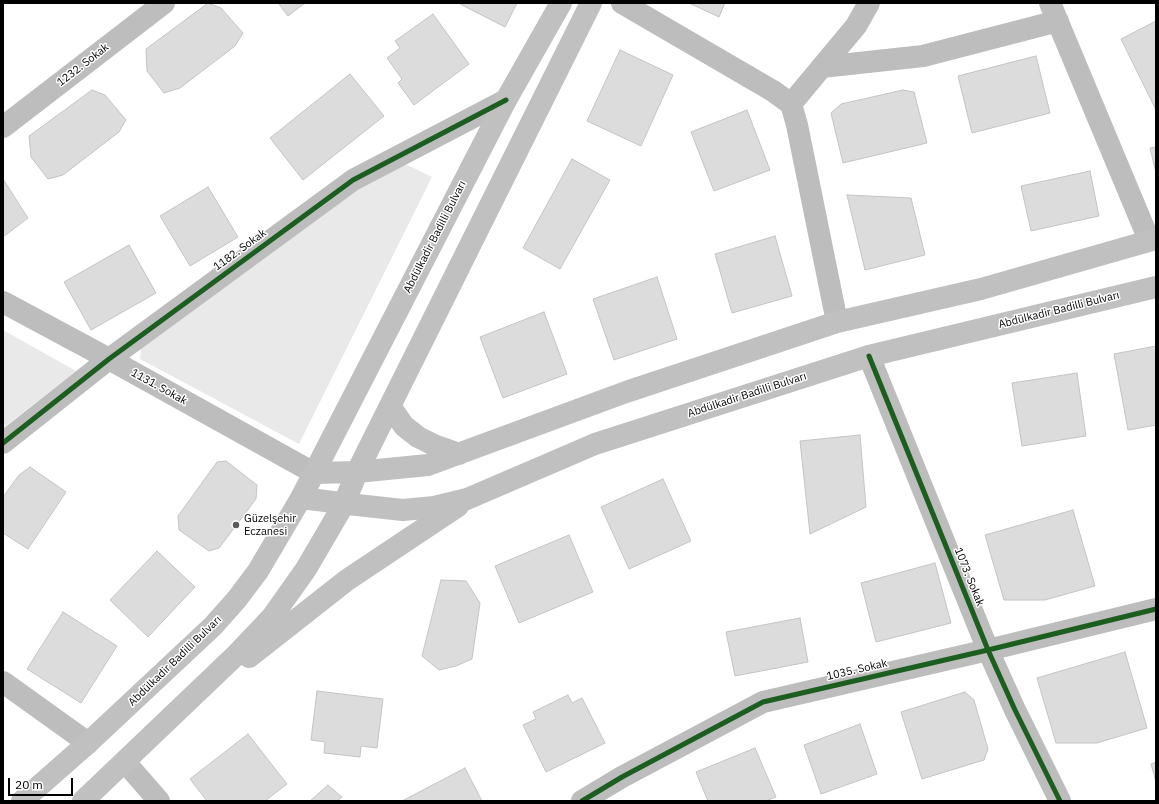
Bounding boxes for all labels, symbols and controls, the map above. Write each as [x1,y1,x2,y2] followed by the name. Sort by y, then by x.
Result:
[55,41,111,89] street label: 1232. Sokak
[401,179,469,295] street label: Abdülkadir Badilli Bulvarı
[211,226,269,274] street label: 1182. Sokak
[997,289,1121,331] street label: Abdülkadir Badilli Bulvarı
[129,366,189,408] street label: 1131. Sokak
[686,370,808,420] street label: Abdülkadir Badilli Bulvarı
[244,512,296,538] place label: Güzelşehir Eczanesi
[231,520,241,530] marker: Güzelşehir Eczanesi
[951,546,987,608] street label: 1073. Sokak
[126,613,224,709] street label: Abdülkadir Badilli Bulvarı
[825,657,889,683] street label: 1035. Sokak
[10,770,75,796] scale bar
[15,777,43,792] text: 20 m

